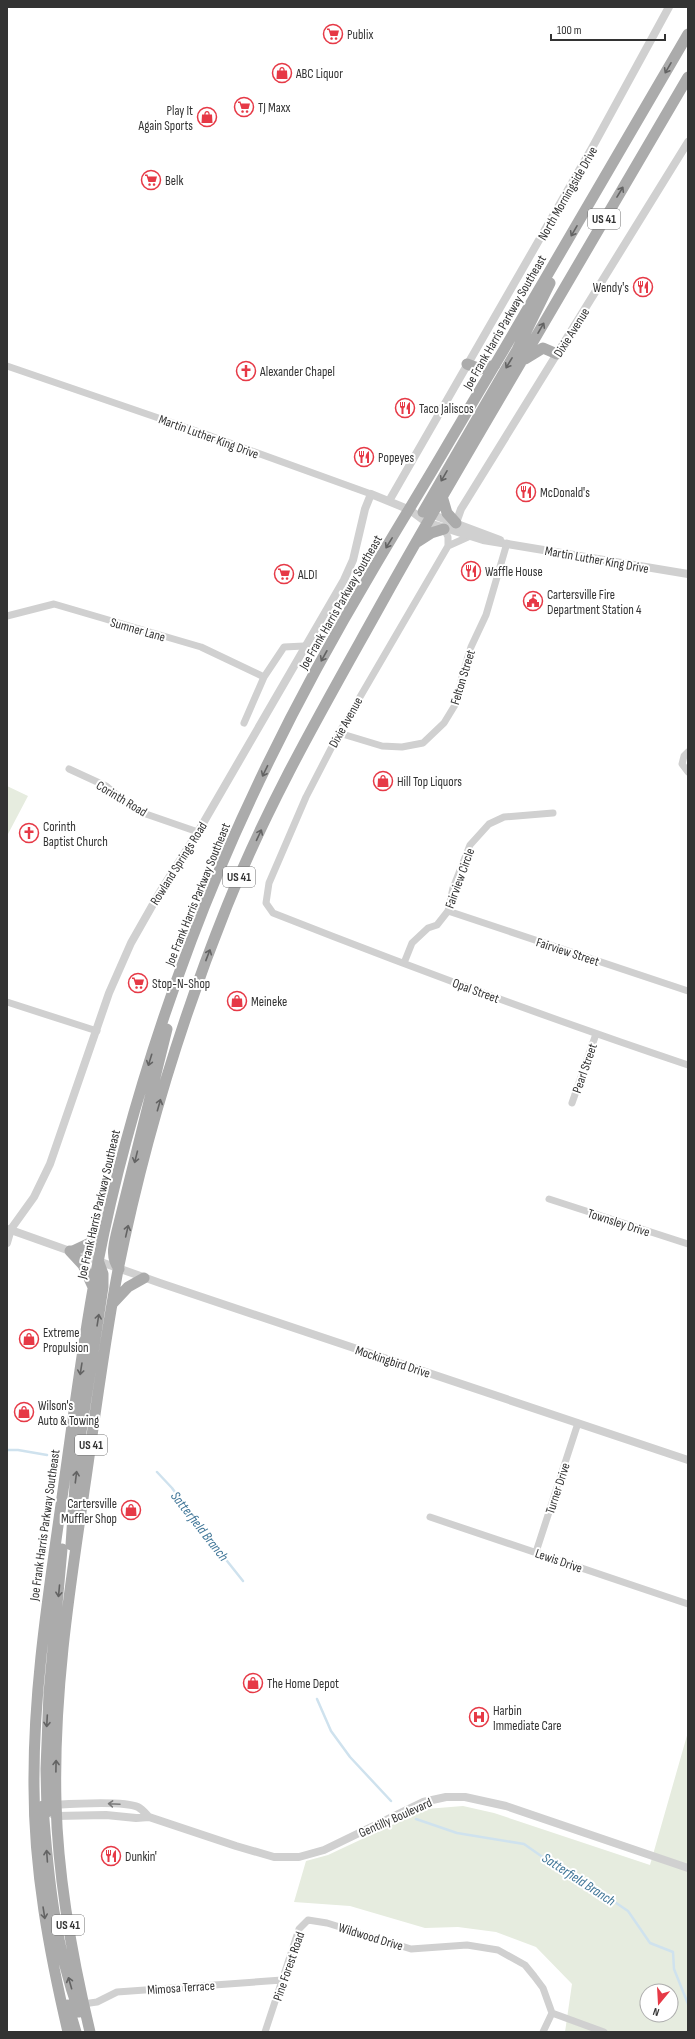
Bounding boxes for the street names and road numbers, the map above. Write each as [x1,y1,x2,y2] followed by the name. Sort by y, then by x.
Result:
[535,144,601,243] street label: North Morningside Drive
[588,209,620,229] road number: US 41
[459,252,550,393] street label: Joe Frank Harris Parkway Southeast
[550,305,593,360] street label: Dixie Avenue
[156,411,261,462] street label: Martin Luther King Drive
[295,532,386,673] street label: Joe Frank Harris Parkway Southeast
[544,543,650,577] street label: Martin Luther King Drive
[108,614,167,645] street label: Sumner Lane
[447,648,479,707] street label: Felton Street
[325,694,366,750] street label: Dixie Avenue
[93,777,150,820] street label: Corinth Road
[147,819,211,908] street label: Rowland Springs Road
[162,821,234,969] street label: Joe Frank Harris Parkway Southeast
[442,846,478,911] street label: Fairview Circle
[223,867,255,887] road number: US 41
[534,934,601,970] street label: Fairview Street
[450,975,501,1007] street label: Opal Street
[569,1041,601,1095] street label: Pearl Street
[74,1128,124,1281] street label: Joe Frank Harris Parkway Southeast
[585,1205,652,1241] street label: Townsley Drive
[353,1342,432,1382] street label: Mockingbird Drive
[75,1435,107,1455] road number: US 41
[26,1448,64,1603] street label: Joe Frank Harris Parkway Southeast
[542,1461,574,1516] street label: Turner Drive
[533,1545,584,1576] street label: Lewis Drive
[356,1795,435,1841] street label: Gentilly Boulevard
[52,1915,84,1935] road number: US 41
[336,1920,405,1954] street label: Wildwood Drive
[270,1930,308,2003] street label: Pine Forest Road
[147,1978,215,1998] street label: Mimosa Terrace

